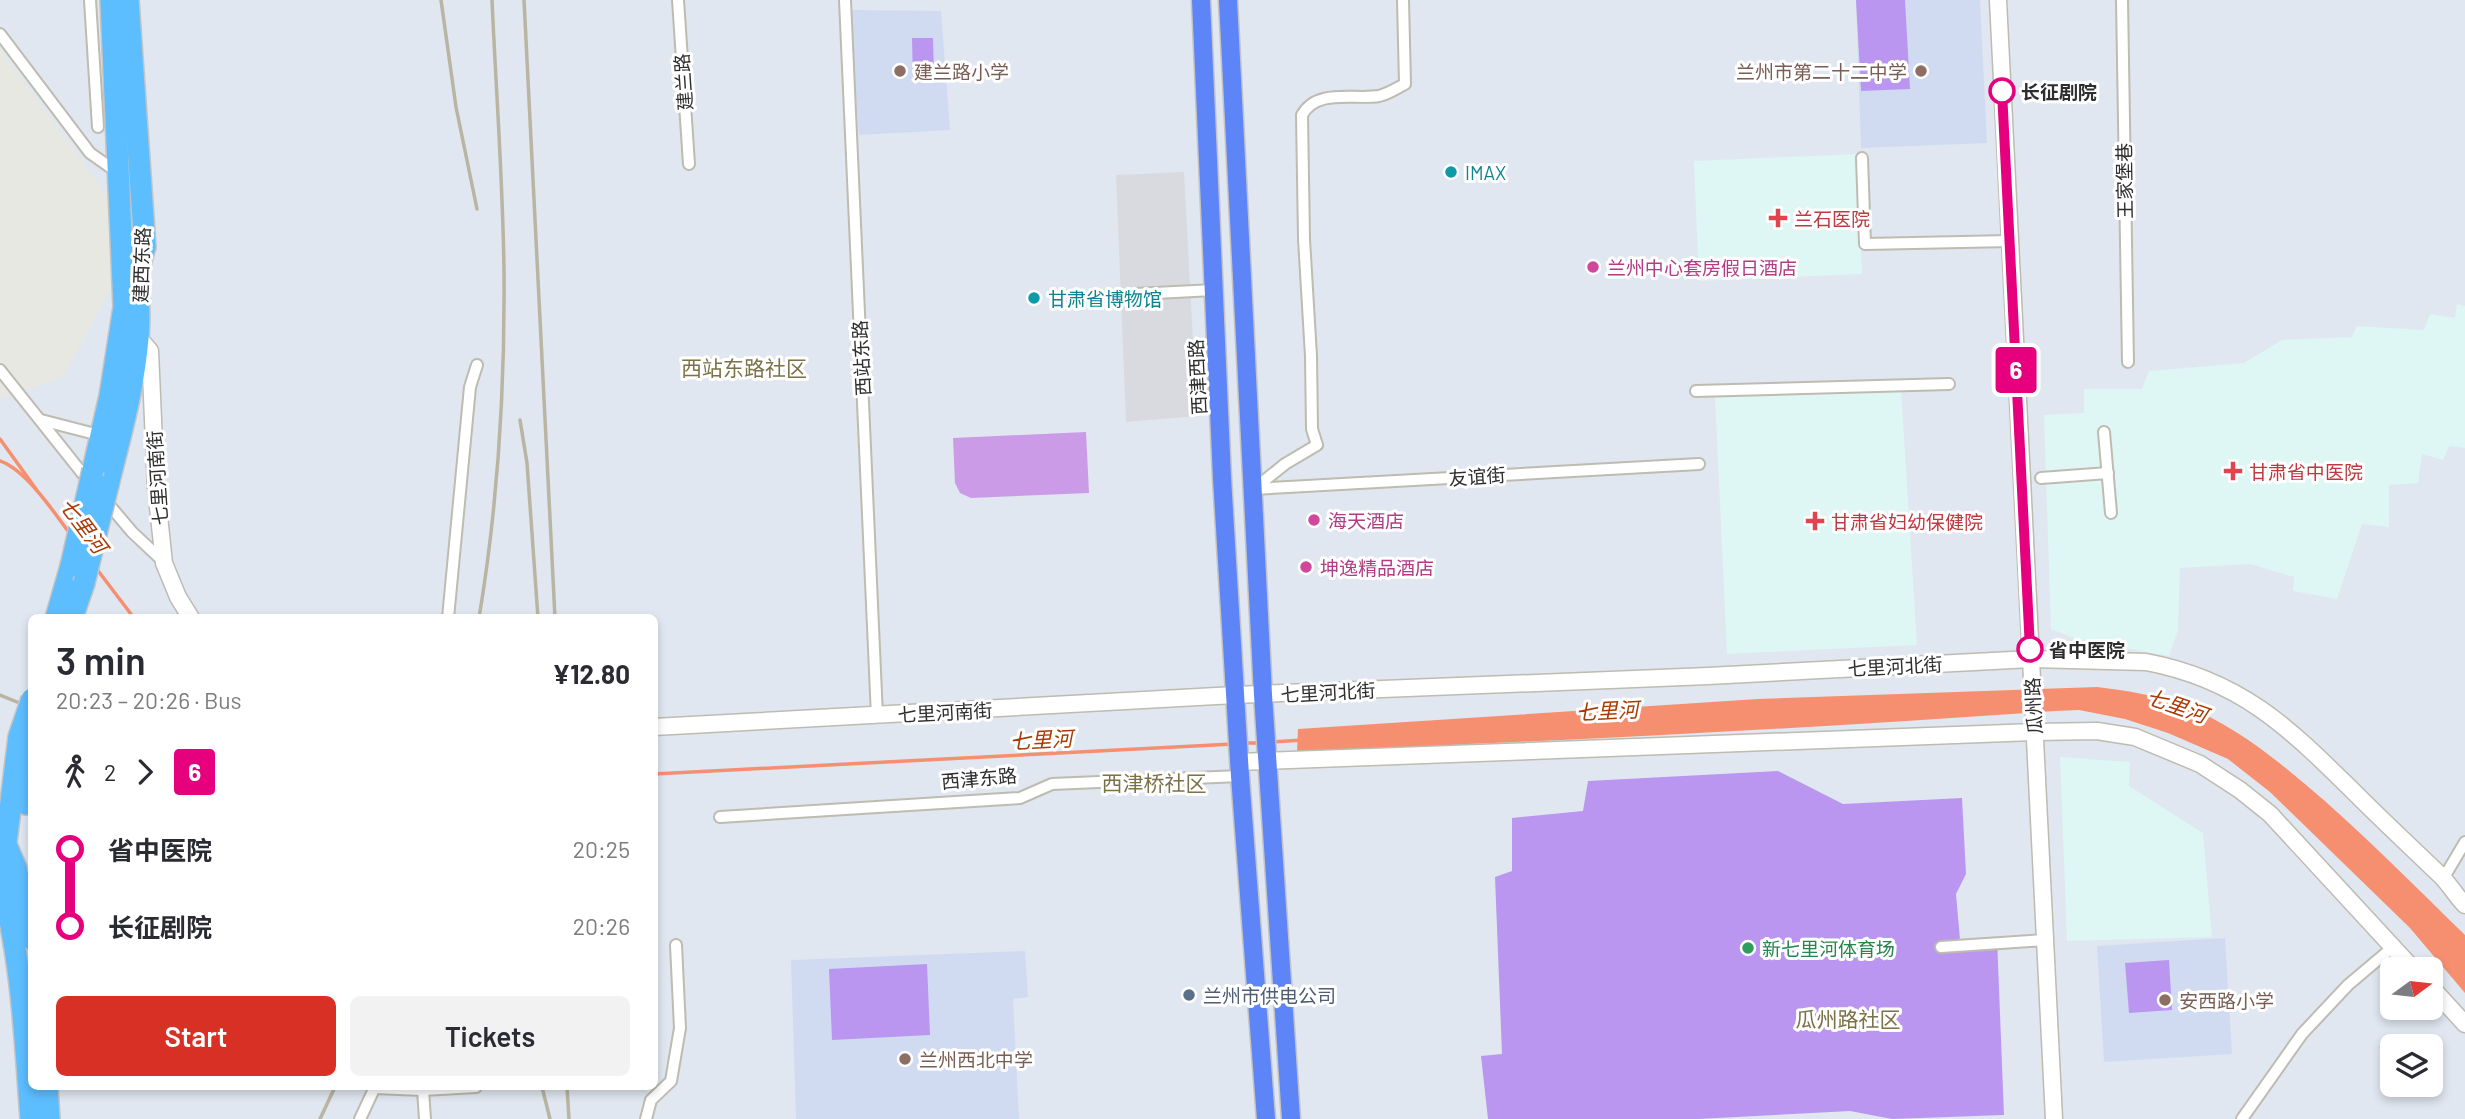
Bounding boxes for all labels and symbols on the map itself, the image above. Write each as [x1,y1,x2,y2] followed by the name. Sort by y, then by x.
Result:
[670,53,696,111] street label: 建兰路
[914,60,1009,83] place label: 建兰路小学
[1736,60,1907,83] place label: 兰州市第二十二中学
[892,63,908,79] marker: 建兰路小学
[1913,63,1929,79] marker: 兰州市第二十二中学
[1989,78,2015,104] marker: 长征剧院
[2021,80,2097,103] place label: 长征剧院
[2112,143,2136,219] street label: 王家堡巷
[1465,161,1506,184] place label: IMAX
[1443,164,1459,180] marker: IMAX
[1794,207,1870,230] place label: 兰石医院
[1768,208,1788,228] marker: 兰石医院
[128,227,154,303] street label: 建西东路
[1607,256,1797,279] place label: 兰州中心套房假日酒店
[1585,259,1601,275] marker: 兰州中心套房假日酒店
[1048,287,1162,310] place label: 甘肃省博物馆
[1026,290,1042,306] marker: 甘肃省博物馆
[848,319,874,397] street label: 西站东路
[1184,338,1210,416] street label: 西津西路
[1993,347,2039,393] line badge: 6
[681,355,807,380] district label: 西站东路社区
[142,430,172,526] street label: 七里河南街
[2249,460,2363,483] place label: 甘肃省中医院
[2223,461,2243,481] marker: 甘肃省中医院
[1448,463,1506,489] street label: 友谊街
[55,492,115,561] water label: 七里河
[1328,509,1404,532] place label: 海天酒店
[1831,510,1983,533] place label: 甘肃省妇幼保健院
[1805,511,1825,531] marker: 甘肃省妇幼保健院
[1306,512,1322,528] marker: 海天酒店
[1320,556,1434,579] place label: 坤逸精品酒店
[1298,559,1314,575] marker: 坤逸精品酒店
[2017,636,2043,662] marker: 省中医院
[2049,638,2125,661] place label: 省中医院
[1847,652,1943,680] street label: 七里河北街
[2020,677,2046,735] street label: 瓜州路
[1280,678,1376,706] street label: 七里河北街
[2143,683,2215,728] water label: 七里河
[1575,696,1643,724] water label: 七里河
[897,698,993,726] street label: 七里河南街
[1009,725,1077,753] water label: 七里河
[940,763,1018,793] street label: 西津东路
[1102,770,1207,795] district label: 西津桥社区
[1762,937,1895,960] place label: 新七里河体育场
[1740,940,1756,956] marker: 新七里河体育场
[2380,957,2443,1020] north arrow
[1203,984,1336,1007] place label: 兰州市供电公司
[1181,987,1197,1003] marker: 兰州市供电公司
[2179,989,2274,1012] place label: 安西路小学
[2157,992,2173,1008] marker: 安西路小学
[1796,1006,1901,1031] district label: 瓜州路社区
[919,1048,1033,1071] place label: 兰州西北中学
[897,1051,913,1067] marker: 兰州西北中学

